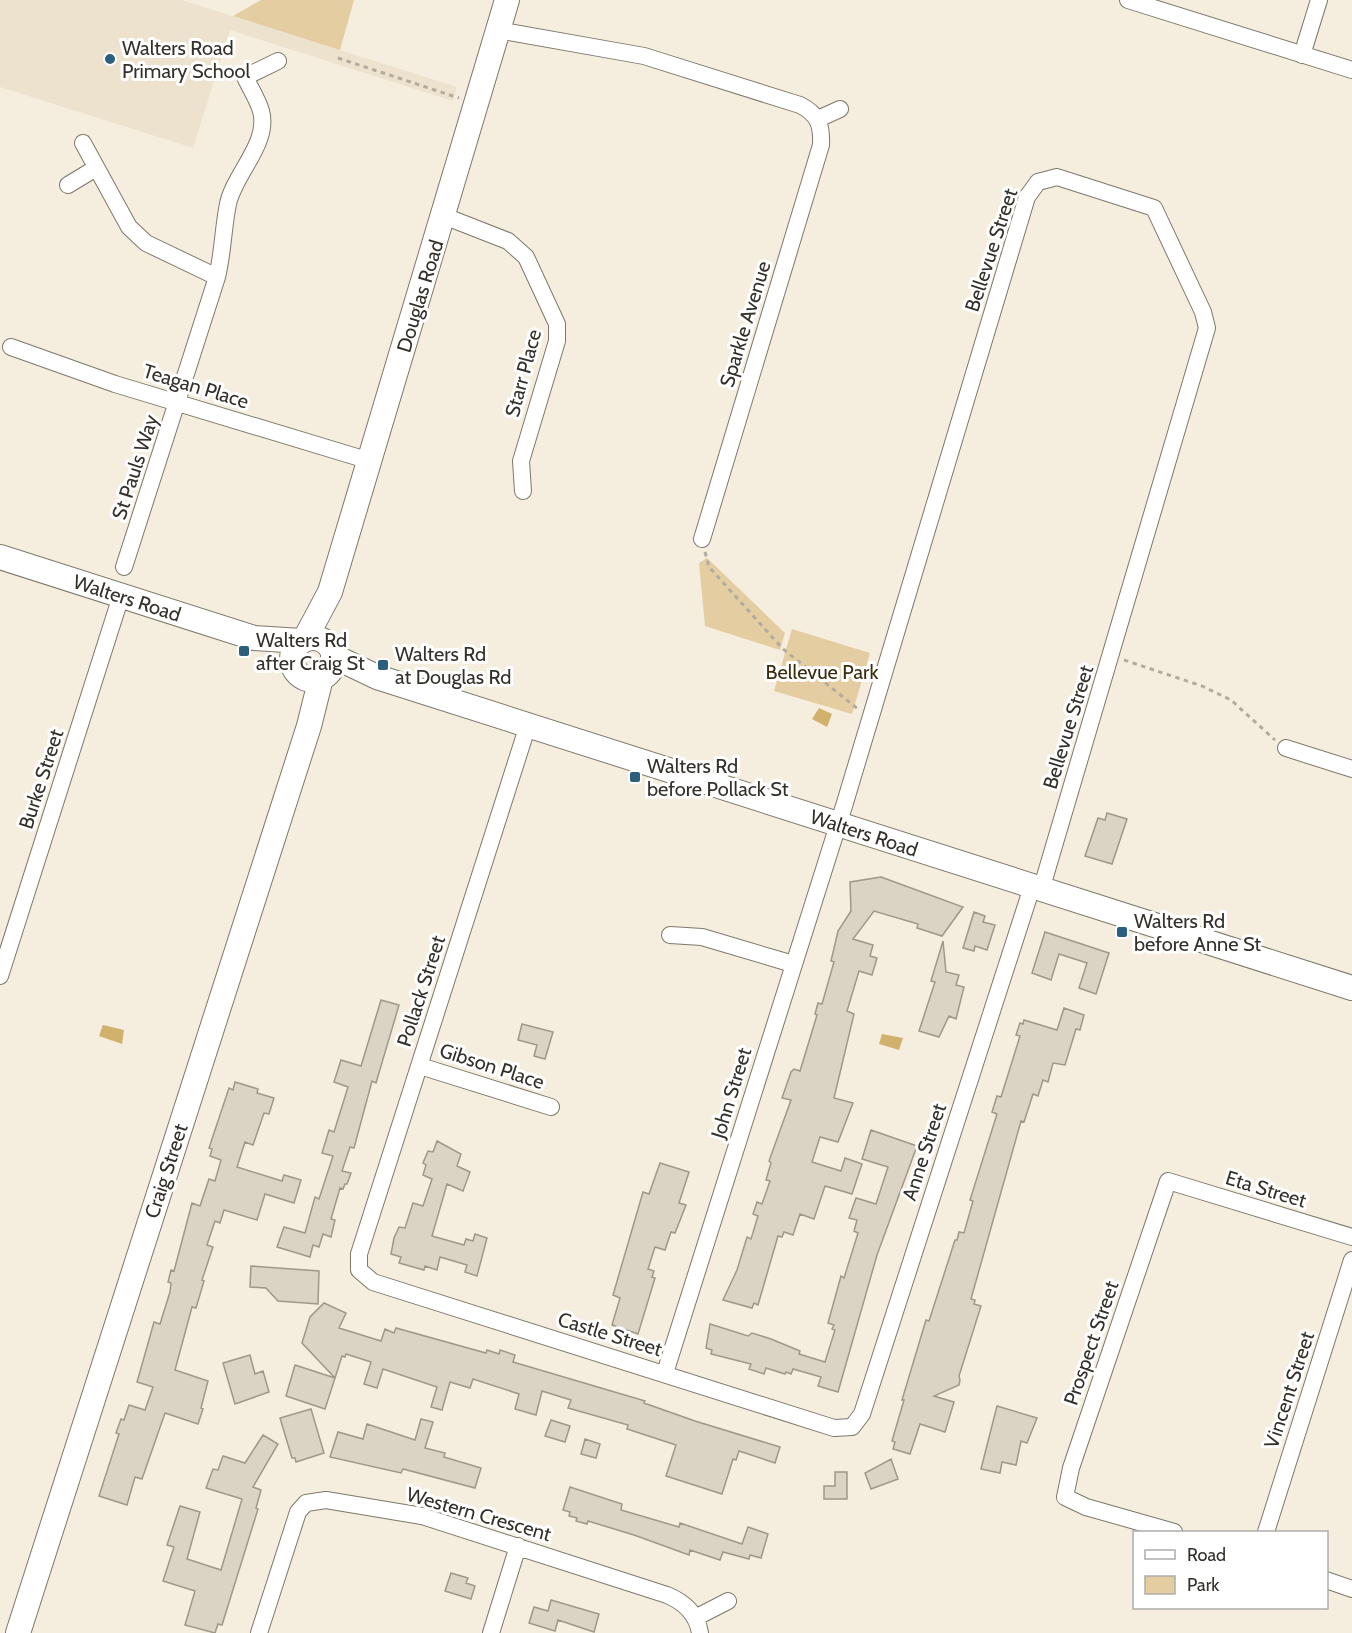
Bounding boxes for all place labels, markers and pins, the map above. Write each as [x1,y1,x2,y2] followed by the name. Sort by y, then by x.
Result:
[122,36,250,83] place label: Walters Road Primary School
[103,52,117,66] marker: Walters Road Primary School
[256,628,365,675] place label: Walters Rd after Craig St
[395,642,511,689] place label: Walters Rd at Douglas Rd
[237,644,251,658] marker: Walters Rd after Craig St
[376,658,390,672] marker: Walters Rd at Douglas Rd
[647,754,789,801] place label: Walters Rd before Pollack St
[628,770,642,784] marker: Walters Rd before Pollack St
[1134,909,1261,956] place label: Walters Rd before Anne St
[1115,925,1129,939] marker: Walters Rd before Anne St

